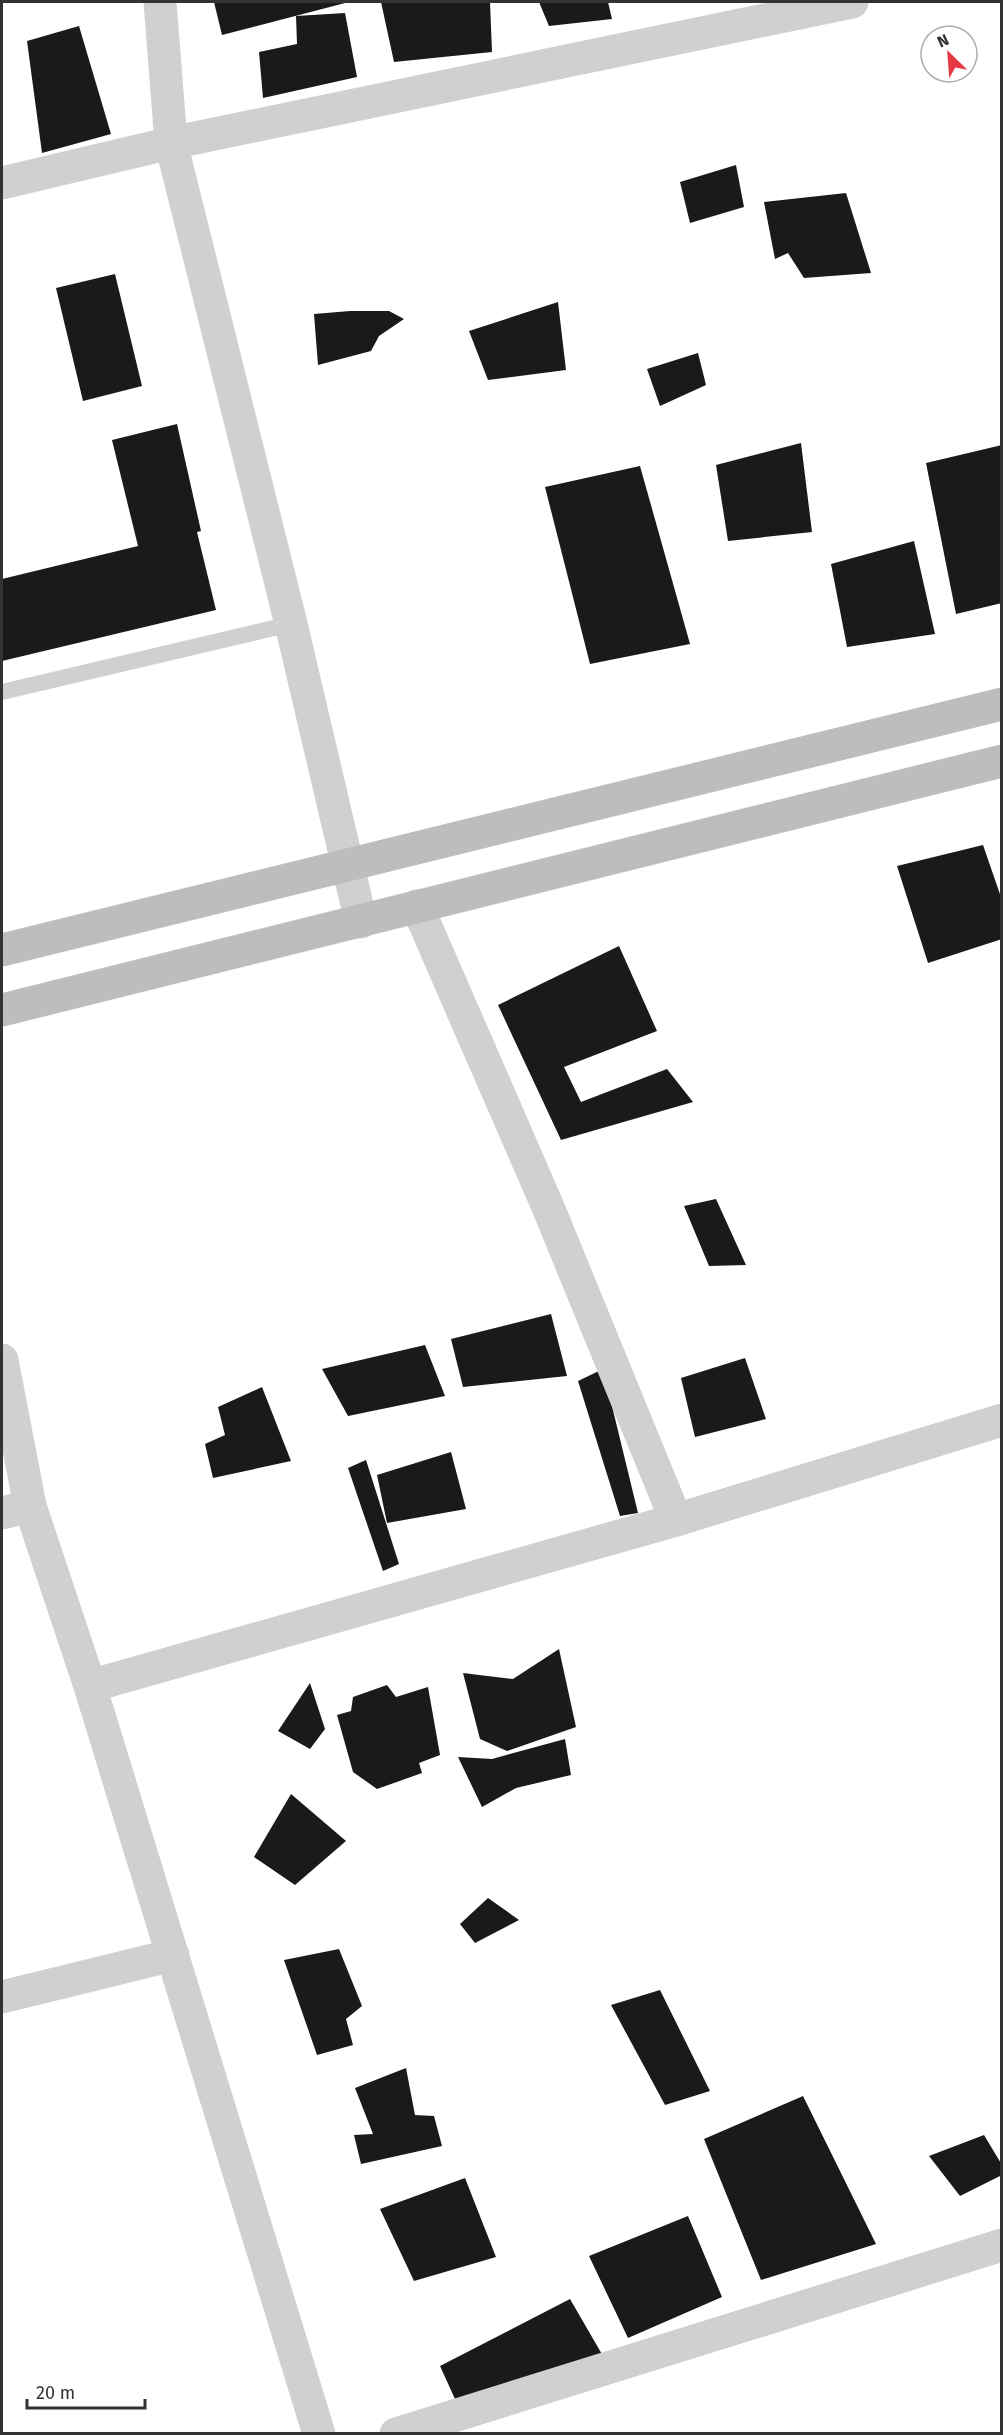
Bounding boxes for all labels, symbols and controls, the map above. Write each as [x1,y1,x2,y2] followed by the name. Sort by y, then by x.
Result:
[919,24,979,84] north arrow
[934,30,952,52] text: N
[27,2372,146,2410] scale bar
[36,2382,75,2404] text: 20 m

